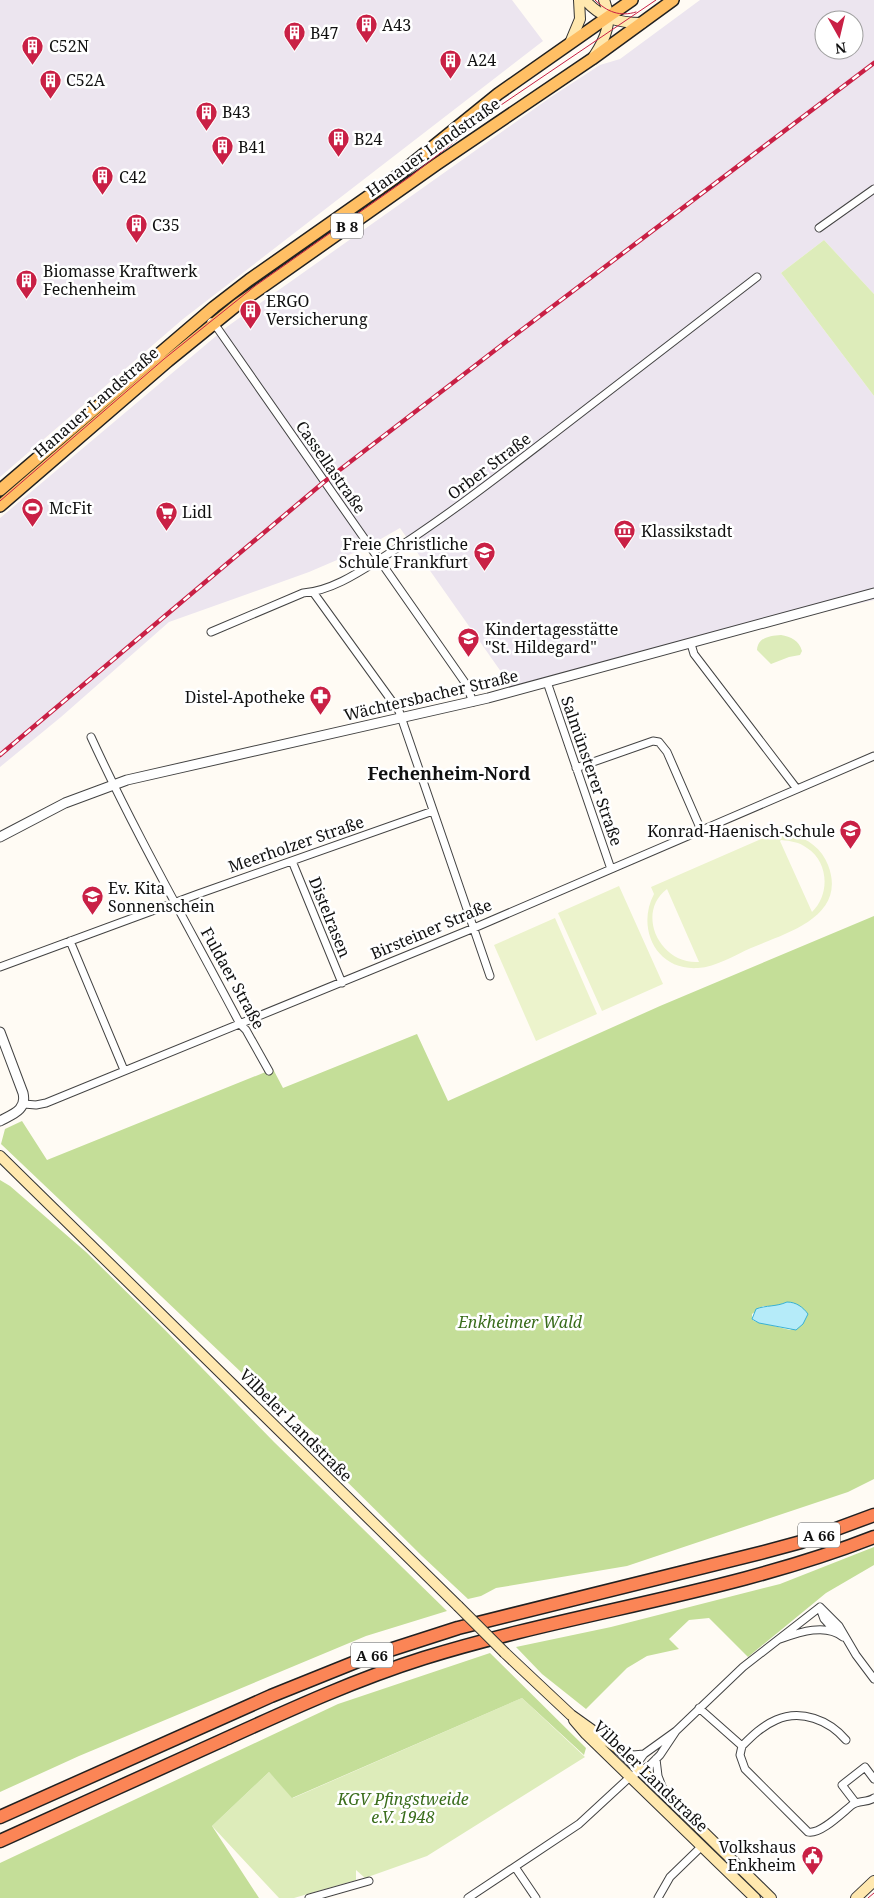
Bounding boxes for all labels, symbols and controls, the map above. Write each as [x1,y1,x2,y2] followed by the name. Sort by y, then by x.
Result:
[814,10,864,60] north arrow
[354,13,378,44] building icon: A43
[382,14,411,36] place label: A43
[282,21,306,52] building icon: B47
[310,22,338,44] place label: B47
[21,34,45,65] building icon: C52N
[49,35,89,57] place label: C52N
[834,38,848,59] text: N
[439,48,463,79] building icon: A24
[467,49,496,71] place label: A24
[38,68,62,99] building icon: C52A
[66,69,106,91] place label: C52A
[362,93,504,201] street label: Hanauer Landstraße
[194,100,218,131] building icon: B43
[222,101,250,123] place label: B43
[326,127,350,158] building icon: B24
[354,128,382,150] place label: B24
[210,135,234,166] building icon: B41
[238,136,266,158] place label: B41
[91,165,115,196] building icon: C42
[119,166,147,188] place label: C42
[124,213,148,244] building icon: C35
[152,214,180,236] place label: C35
[331,214,363,238] road number: B 8
[43,260,198,300] place label: Biomasse Kraftwerk Fechenheim
[15,268,39,299] building icon: Biomasse Kraftwerk Fechenheim
[266,290,368,330] place label: ERGO Versicherung
[238,298,262,329] building icon: ERGO Versicherung
[29,342,163,462] street label: Hanauer Landstraße
[291,416,371,518] street label: Cassellastraße
[443,427,535,505] street label: Orber Straße
[21,496,45,527] sports icon: McFit
[49,497,92,519] place label: McFit
[154,500,178,531] supermarket icon: Lidl
[182,501,212,523] place label: Lidl
[613,519,637,550] museum icon: Klassikstadt
[641,520,733,542] place label: Klassikstadt
[339,533,468,573] place label: Freie Christliche Schule Frankfurt
[472,541,496,572] school or university icon: Freie Christliche Schule Frankfurt
[485,618,618,658] place label: Kindertagesstätte "St. Hildegard"
[457,626,481,657] school or university icon: Kindertagesstätte "St. Hildegard"
[342,664,520,726] street label: Wächtersbacher Straße
[309,685,333,716] pharmacy icon: Distel-Apotheke
[185,686,305,708] place label: Distel-Apotheke
[556,693,628,849] street label: Salmünsterer Straße
[368,761,531,785] district label: Fechenheim-Nord
[225,810,367,878] street label: Meerholzer Straße
[839,819,863,850] school or university icon: Konrad-Haenisch-Schule
[647,820,835,842] place label: Konrad-Haenisch-Schule
[304,873,356,961] street label: Distelrasen
[108,877,215,917] place label: Ev. Kita Sonnenschein
[80,885,104,916] school or university icon: Ev. Kita Sonnenschein
[367,894,495,964] street label: Birsteiner Straße
[196,923,270,1033] street label: Fuldaer Straße
[457,1311,583,1333] park label: Enkheimer Wald
[235,1364,357,1486] street label: Vilbeler Landstraße
[798,1522,840,1548] road number: A 66
[351,1642,393,1668] road number: A 66
[589,1715,713,1837] street label: Vilbeler Landstraße
[336,1788,469,1828] park label: KGV Pfingstweide e.V. 1948
[719,1836,796,1876] place label: Volkshaus Enkheim
[800,1844,824,1875] public building icon: Volkshaus Enkheim

